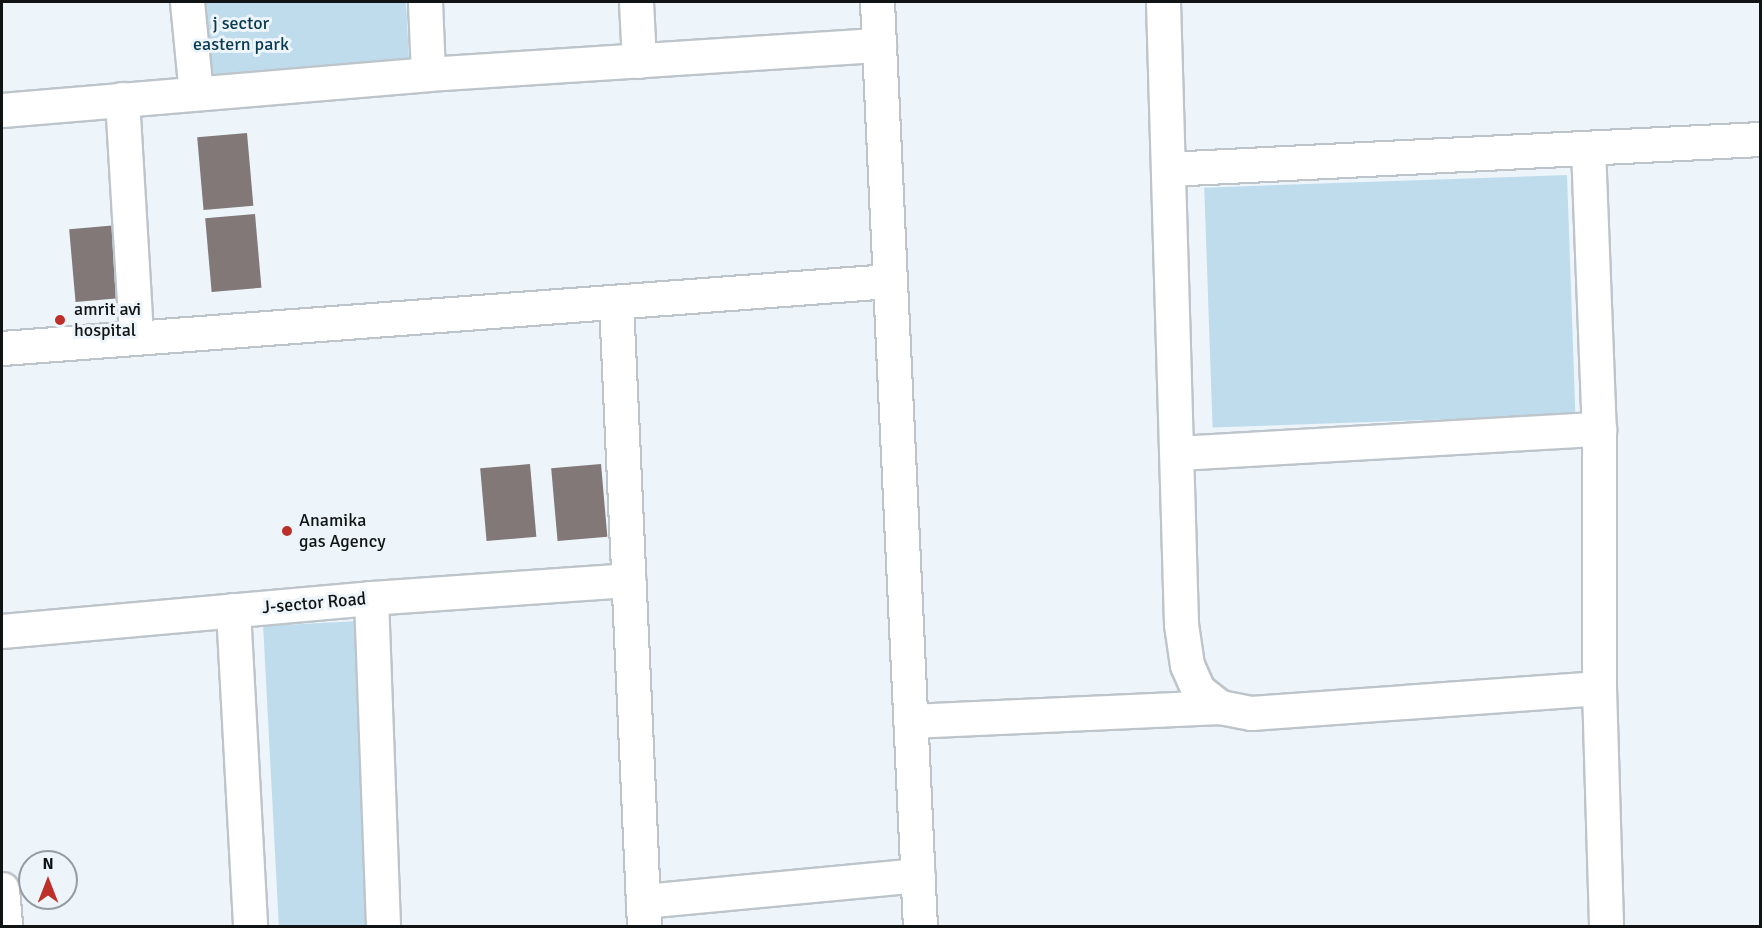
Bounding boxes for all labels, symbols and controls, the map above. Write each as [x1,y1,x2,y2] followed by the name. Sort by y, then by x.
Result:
[193,13,289,56] park label: j sector eastern park
[74,299,141,342] place label: amrit avi hospital
[51,311,69,329] marker: amrit avi hospital
[299,510,386,552] place label: Anamika gas Agency
[280,524,294,538] marker: Anamika gas Agency
[261,588,367,618] street label: J-sector Road
[18,850,78,910] north arrow
[42,854,54,874] text: N

